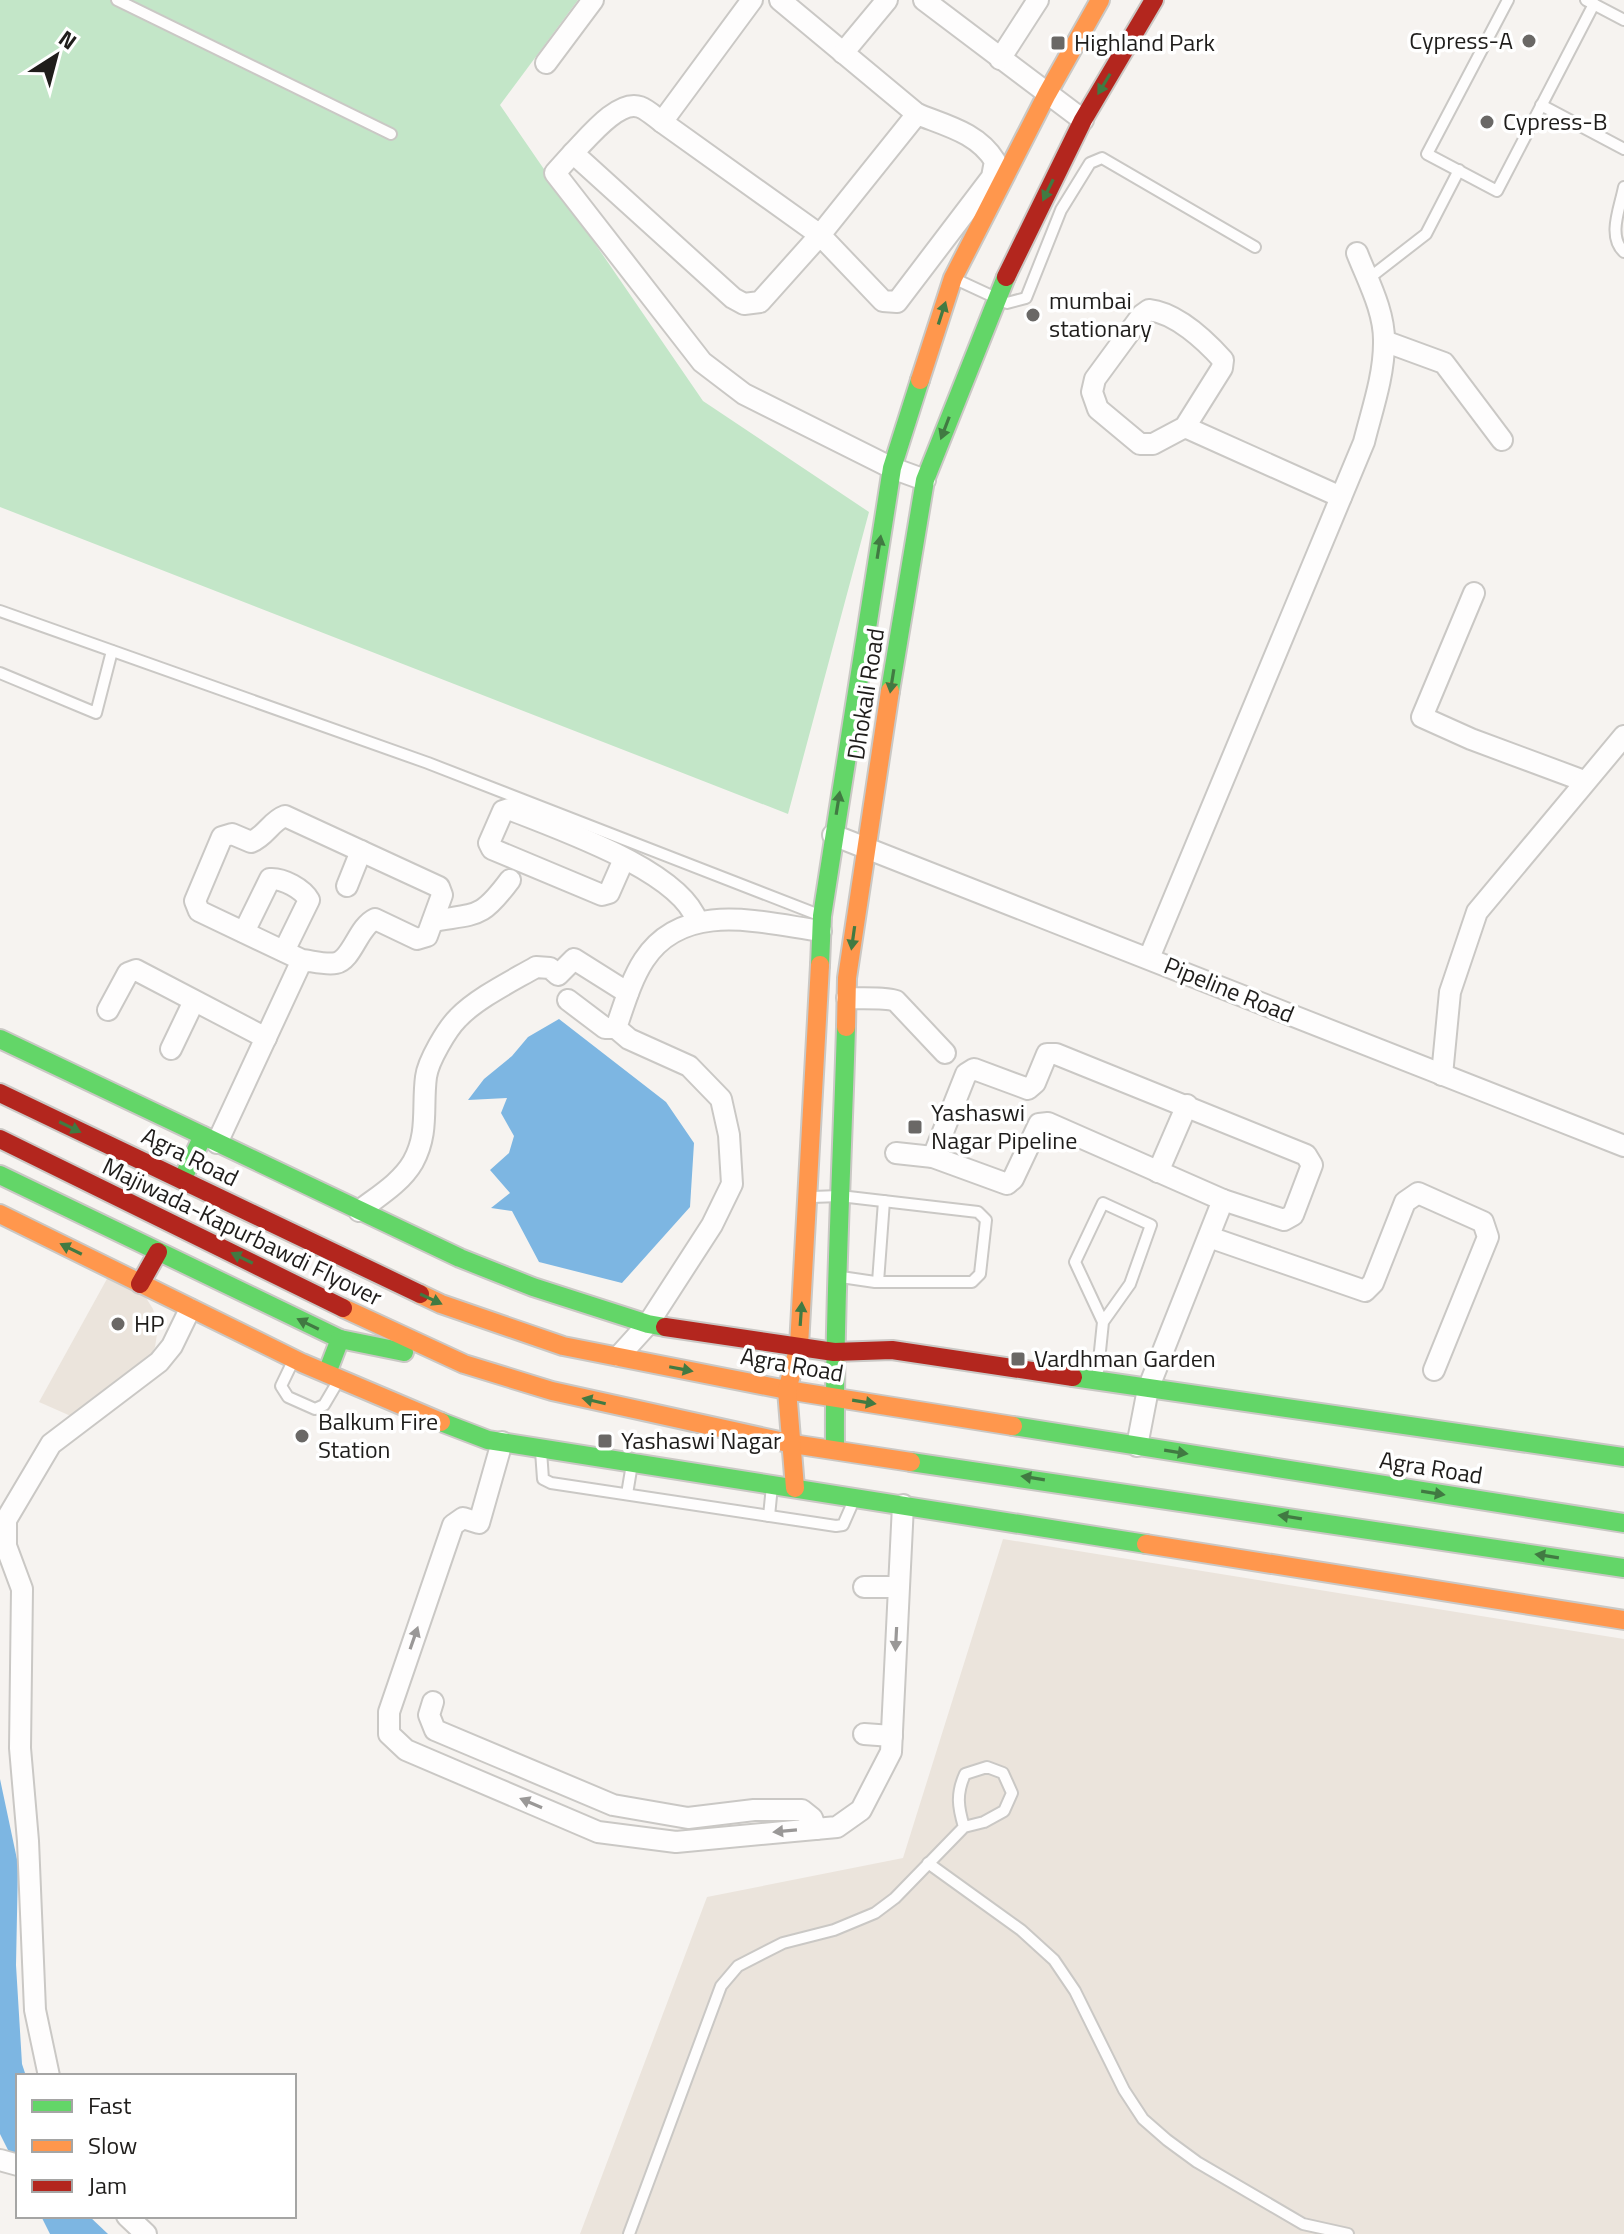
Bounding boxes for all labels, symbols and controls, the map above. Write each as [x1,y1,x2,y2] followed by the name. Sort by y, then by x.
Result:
[16,16,96,96] north arrow
[52,22,84,58] text: N
[1409,22,1513,58] place label: Cypress-A
[1074,24,1216,60] place label: Highland Park
[1520,32,1538,50] marker: Cypress-A
[1049,34,1067,52] marker: Highland Park
[1097,73,1111,95] one-way arrow
[1503,103,1608,139] place label: Cypress-B
[1478,113,1496,131] marker: Cypress-B
[1042,178,1055,201] one-way arrow
[1049,282,1152,346] place label: mumbai stationary
[936,301,948,325] one-way arrow
[1024,306,1042,324] marker: mumbai stationary
[938,416,951,440] one-way arrow
[873,534,886,559] one-way arrow
[837,626,893,762] street label: Dhokali Road
[885,669,898,694] one-way arrow
[832,790,845,815] one-way arrow
[846,926,859,951] one-way arrow
[1159,947,1300,1031] street label: Pipeline Road
[931,1094,1077,1158] place label: Yashaswi Nagar Pipeline
[136,1117,245,1195] street label: Agra Road
[906,1118,924,1136] marker: Yashaswi Nagar Pipeline
[59,1120,82,1134] one-way arrow
[96,1148,388,1315] street label: Majiwada-Kapurbawdi Flyover
[59,1242,82,1256] one-way arrow
[231,1252,254,1265] one-way arrow
[420,1292,443,1306] one-way arrow
[795,1301,808,1326] one-way arrow
[134,1305,164,1341] place label: HP
[109,1315,127,1333] marker: HP
[297,1317,320,1331] one-way arrow
[738,1337,847,1391] street label: Agra Road
[1034,1340,1216,1376] place label: Vardhman Garden
[1009,1350,1027,1368] marker: Vardhman Garden
[669,1363,694,1376] one-way arrow
[582,1394,607,1407] one-way arrow
[852,1396,877,1409] one-way arrow
[318,1403,438,1467] place label: Balkum Fire Station
[621,1422,781,1458] place label: Yashaswi Nagar
[293,1427,311,1445] marker: Balkum Fire Station
[596,1432,614,1450] marker: Yashaswi Nagar
[1377,1441,1485,1493] street label: Agra Road
[1164,1446,1189,1459] one-way arrow
[1020,1471,1045,1484] one-way arrow
[1421,1487,1446,1500] one-way arrow
[1277,1510,1302,1523] one-way arrow
[1534,1549,1559,1562] one-way arrow
[409,1626,421,1650] one-way arrow
[889,1627,902,1652] one-way arrow
[519,1797,543,1810] one-way arrow
[772,1825,797,1838] one-way arrow
[16,2074,296,2218] legend
[88,2087,132,2123] text: Fast
[88,2127,137,2163] text: Slow
[88,2167,127,2203] text: Jam

